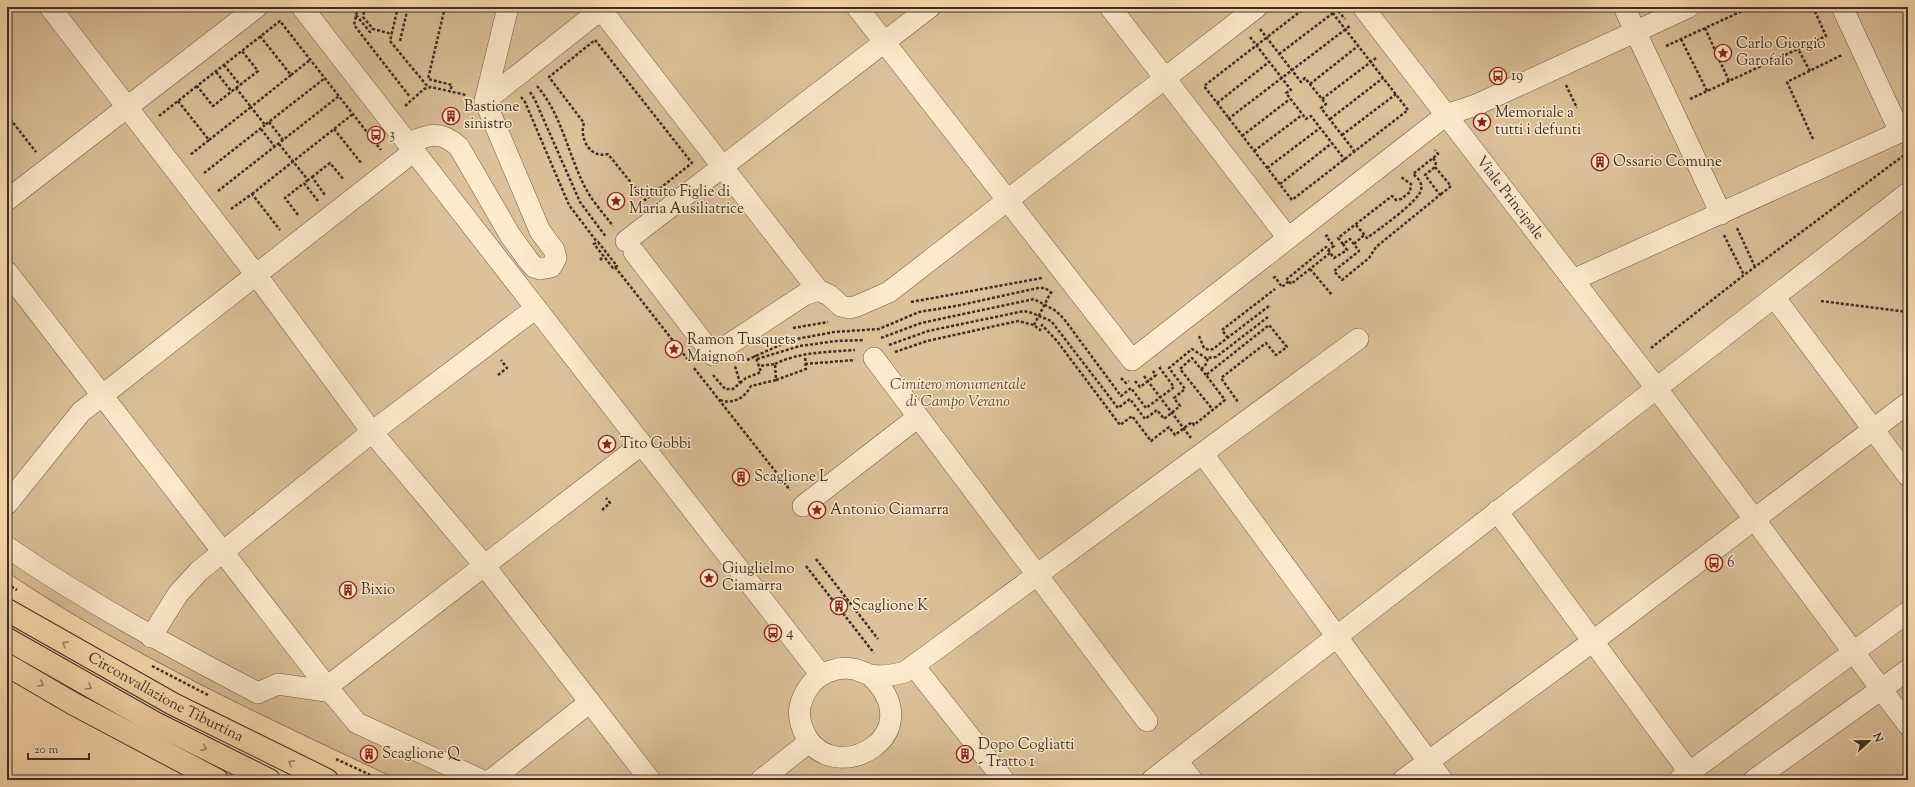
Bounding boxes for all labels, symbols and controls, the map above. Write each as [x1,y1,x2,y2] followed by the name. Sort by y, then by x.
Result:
[1736,34,1826,72] place label: Carlo Giorgio Garofalo
[1713,43,1733,63] place icon: Carlo Giorgio Garofalo
[1488,66,1508,86] bus stop icon: 19
[1511,66,1523,87] place label: 19
[464,97,520,135] place label: Bastione sinistro
[1495,103,1581,141] place label: Memoriale a tutti i defunti
[441,106,461,126] building icon: Bastione sinistro
[1472,112,1492,132] place icon: Memoriale a tutti i defunti
[366,125,386,145] bus stop icon: 3
[389,125,395,146] place label: 3
[1471,152,1549,244] street label: Viale Principale
[1590,152,1610,172] building icon: Ossario Comune
[1613,152,1722,173] place label: Ossario Comune
[629,182,744,220] place label: Istituto Figlie di Maria Ausiliatrice
[606,191,626,211] place icon: Istituto Figlie di Maria Ausiliatrice
[687,330,796,368] place label: Ramon Tusquets Maignon
[664,339,684,359] place icon: Ramon Tusquets Maignon
[890,375,1026,413] park label: Cimitero monumentale di Campo Verano
[597,434,617,454] place icon: Tito Gobbi
[620,434,691,455] place label: Tito Gobbi
[731,467,751,487] building icon: Scaglione L
[754,467,828,488] place label: Scaglione L
[807,500,827,520] place icon: Antonio Ciamarra
[830,500,949,521] place label: Antonio Ciamarra
[1704,553,1724,573] bus stop icon: 6
[1727,553,1734,574] place label: 6
[722,559,794,597] place label: Giuglielmo Ciamarra
[699,568,719,588] place icon: Giuglielmo Ciamarra
[338,580,358,600] building icon: Bixio
[361,580,395,601] place label: Bixio
[829,596,849,616] building icon: Scaglione K
[852,596,928,617] place label: Scaglione K
[763,623,783,643] bus stop icon: 4
[786,623,794,644] place label: 4
[62,641,69,648] one-way arrow
[84,647,247,748] street label: Circonvallazione Tiburtina
[37,680,44,687] one-way arrow
[85,682,92,689] one-way arrow
[1849,721,1889,761] north arrow
[1868,730,1886,745] text: N
[28,735,89,761] scale bar
[978,735,1075,773] place label: Dopo Cogliatti - Tratto 1
[34,741,59,759] text: 20 m
[200,743,207,750] one-way arrow
[359,744,379,764] building icon: Scaglione Q
[382,744,462,765] place label: Scaglione Q
[955,744,975,764] building icon: Dopo Cogliatti - Tratto 1
[288,760,296,768] one-way arrow

